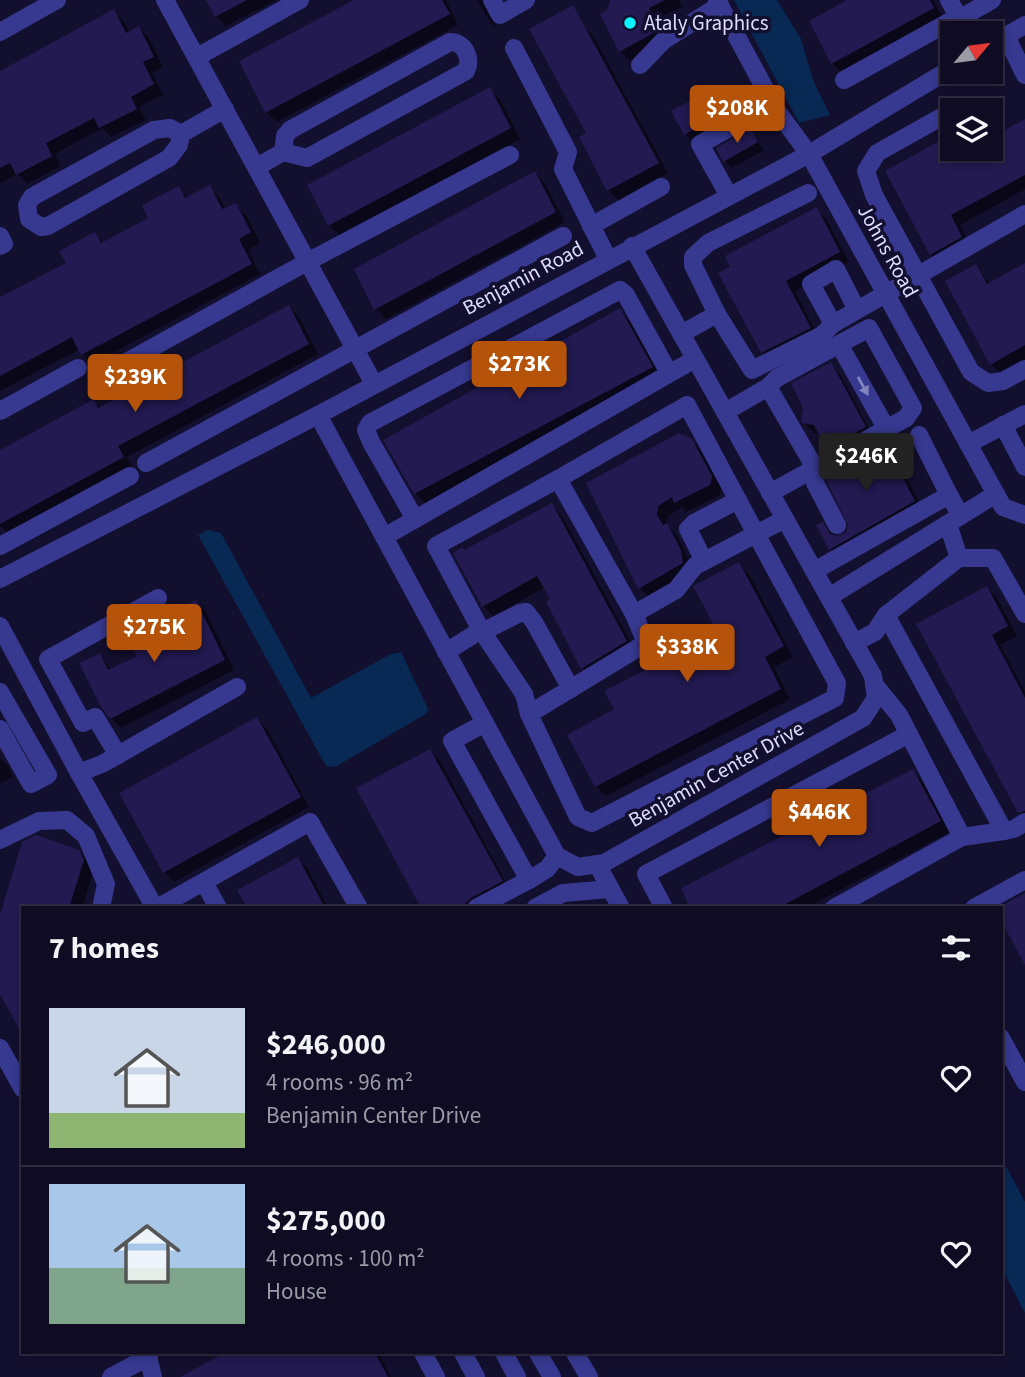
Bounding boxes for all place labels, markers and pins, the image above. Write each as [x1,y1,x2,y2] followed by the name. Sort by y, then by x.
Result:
[644,8,769,38] place label: Ataly Graphics
[622,15,638,31] marker: Ataly Graphics
[688,86,786,145] pin: $208K
[470,342,568,401] pin: $273K
[86,354,184,414] pin: $239K
[817,434,915,493] pin: $246K
[105,604,203,664] pin: $275K
[638,624,736,684] pin: $338K
[770,790,868,849] pin: $446K

